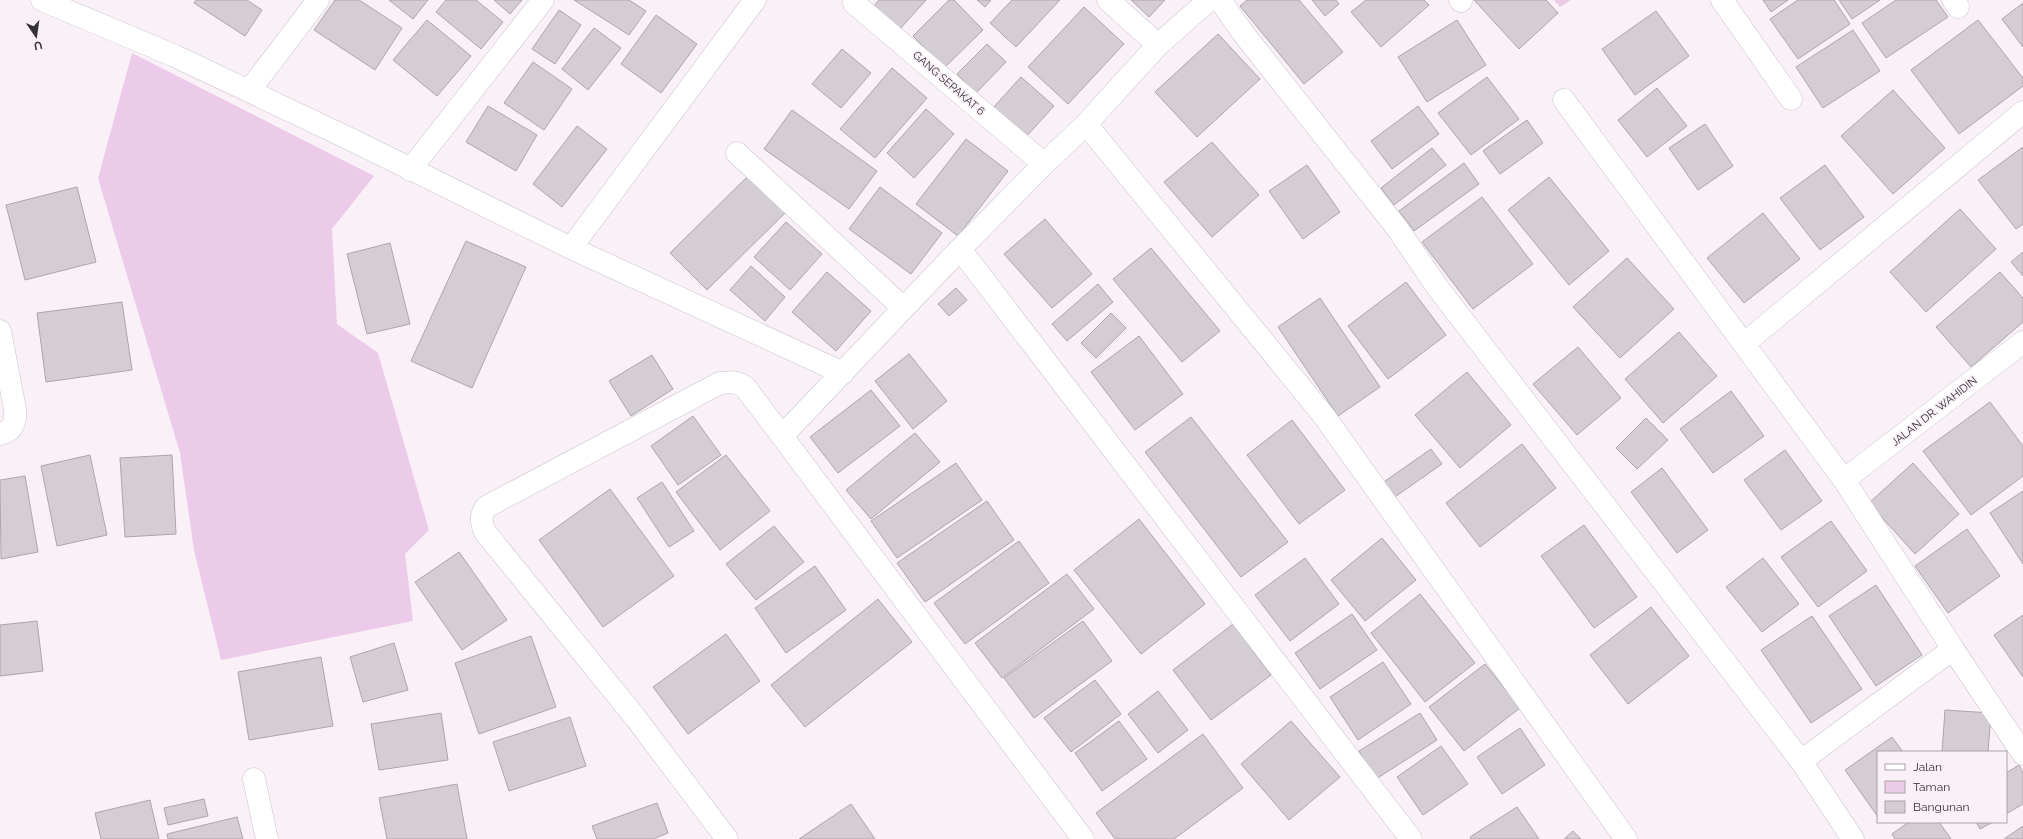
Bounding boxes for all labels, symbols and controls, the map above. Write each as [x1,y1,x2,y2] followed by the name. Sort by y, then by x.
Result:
[16,16,56,56] north arrow
[33,38,44,53] text: U
[910,49,988,118] street label: GANG SEPAKAT 6
[1889,374,1980,449] street label: JALAN DR. WAHIDIN
[1877,751,2007,823] legend
[1913,760,1942,774] text: Jalan
[1913,780,1950,794] text: Taman
[1913,800,1970,814] text: Bangunan

